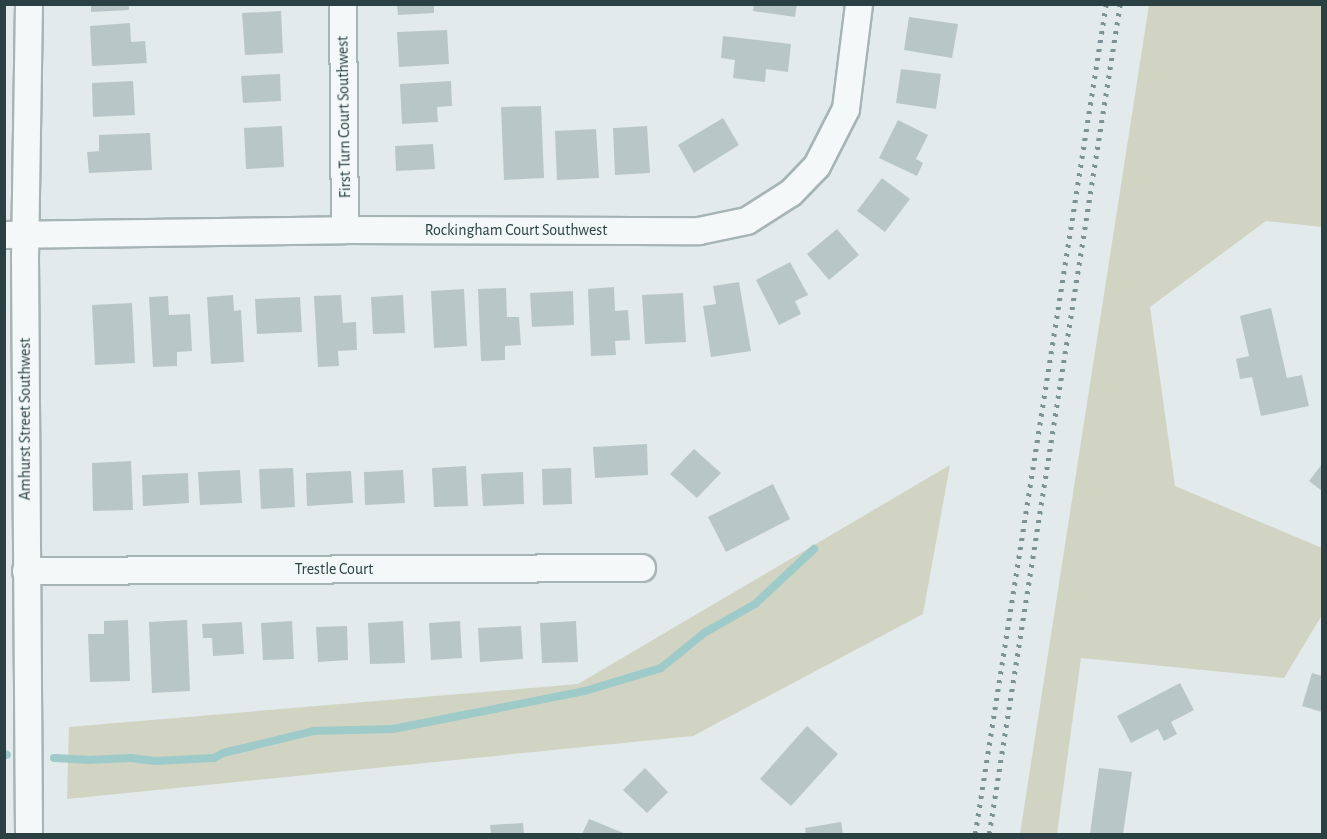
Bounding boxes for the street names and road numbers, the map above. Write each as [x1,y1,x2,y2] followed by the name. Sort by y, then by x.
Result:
[333,36,355,198] street label: First Turn Court Southwest
[425,220,607,240] street label: Rockingham Court Southwest
[15,338,35,500] street label: Amhurst Street Southwest
[295,559,373,579] street label: Trestle Court

